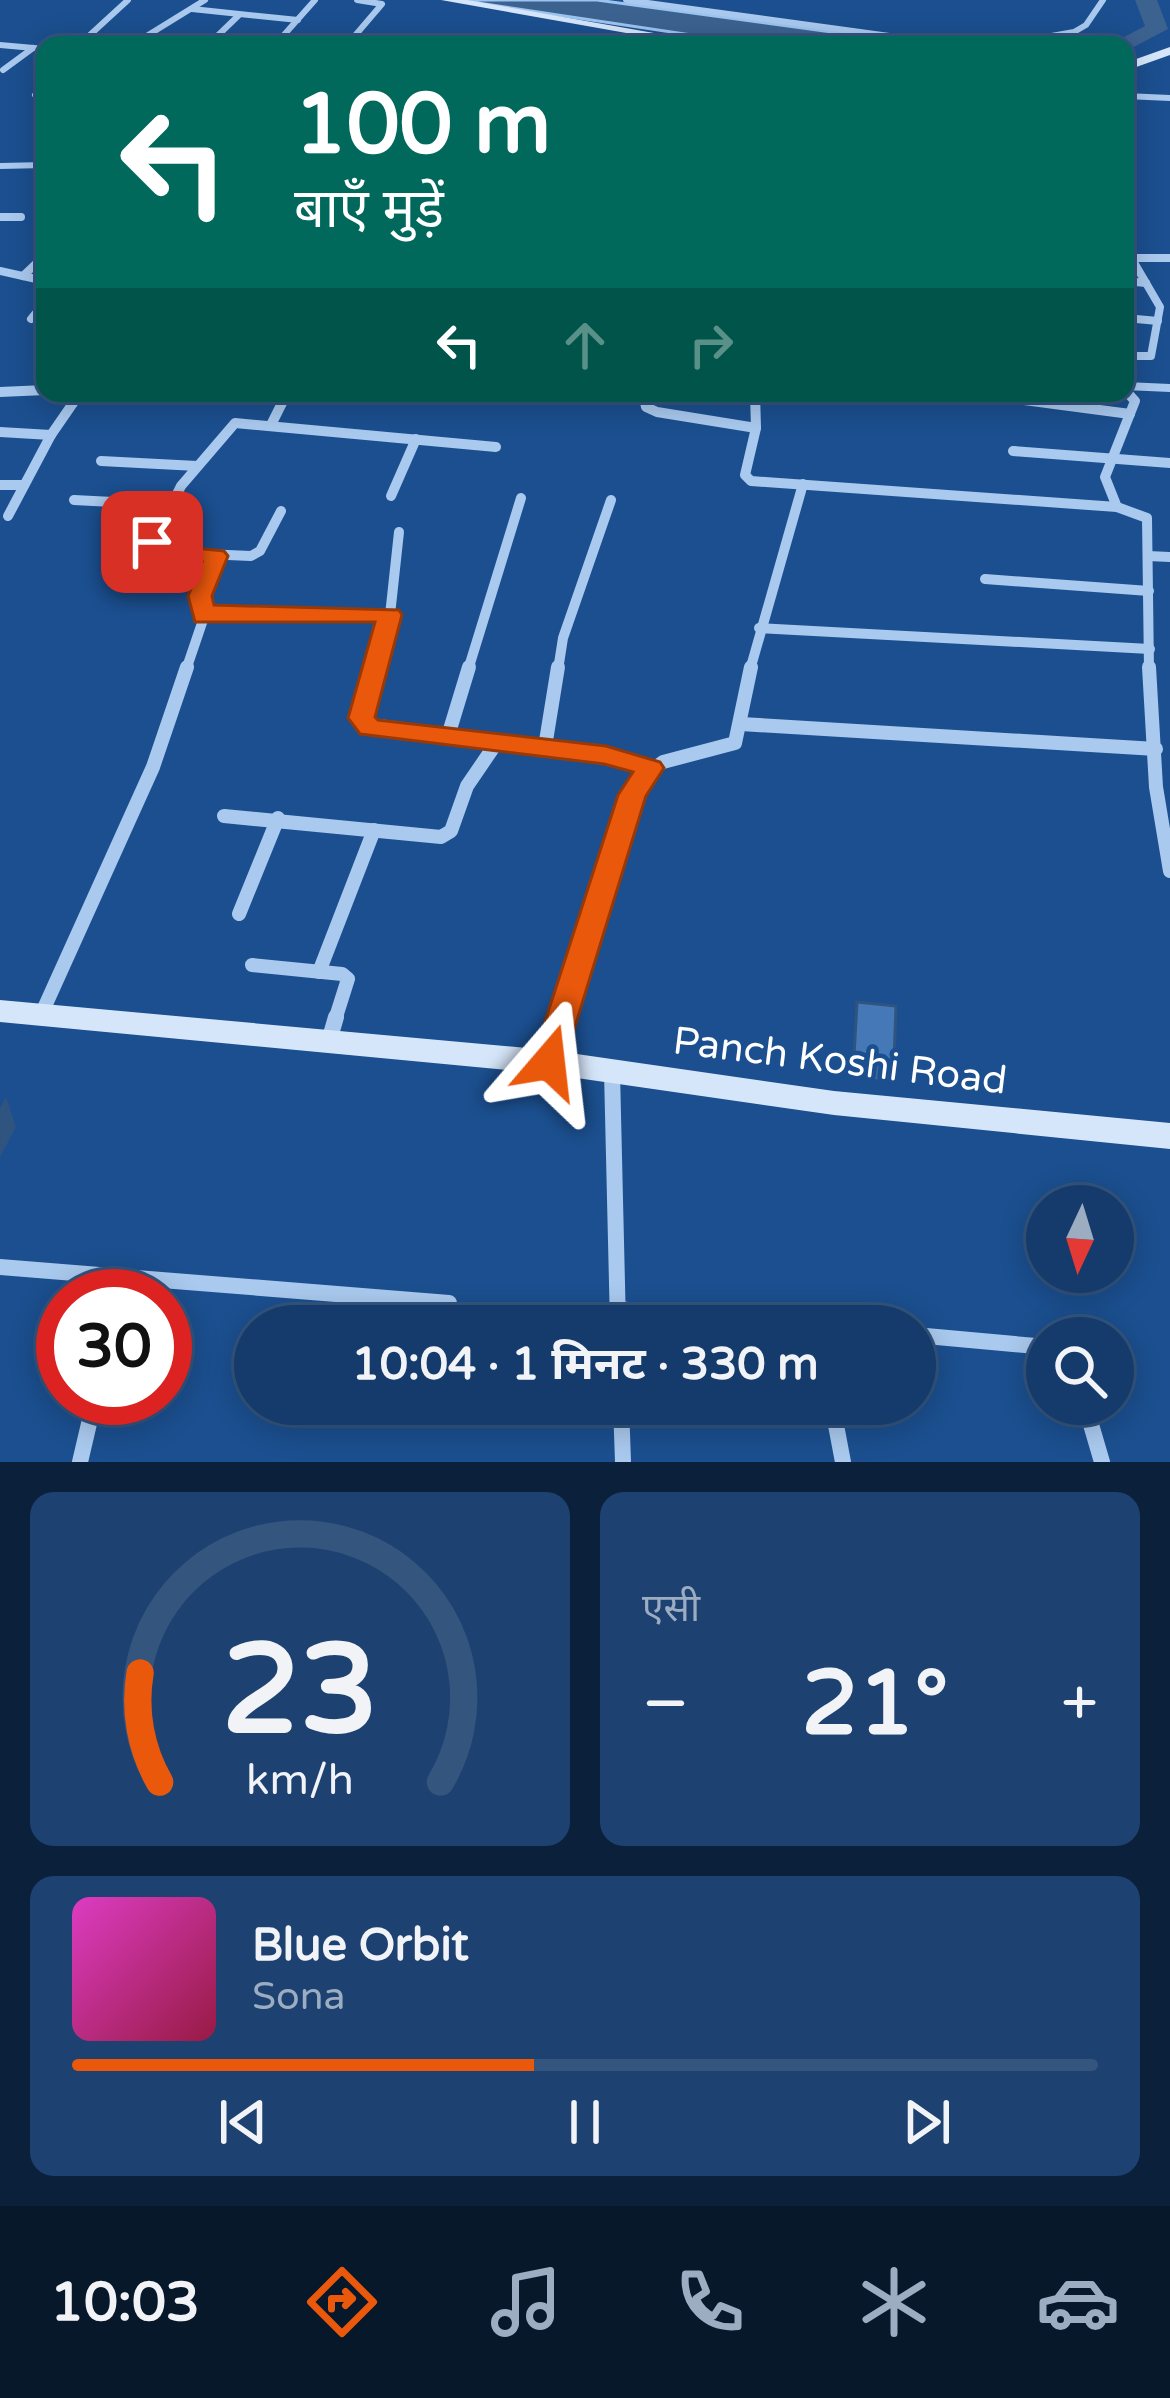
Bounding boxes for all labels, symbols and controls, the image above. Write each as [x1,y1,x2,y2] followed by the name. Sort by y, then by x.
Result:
[294,75,551,176] text: 100 m
[96,84,252,240] icon: left
[294,177,444,242] text: बाएँ मुड़ें
[426,312,492,378] icon: left
[552,312,618,378] icon: ahead
[678,312,744,378] icon: right
[101,491,203,593] pin
[119,509,185,575] icon: arrive
[486,999,612,1125] position arrow
[671,1017,1009,1105] street label: Panch Koshi Road
[1026,1185,1134,1293] north arrow
[1026,1185,1134,1425] map controls
[36,1269,192,1425] speed limit sign: 30
[1026,1317,1134,1425] button: search
[351,1338,819,1392] text: 10:04 · 1 मिनट · 330 m
[642,1585,700,1632] text: एसी
[222,1616,378,1767] text: 23
[801,1650,948,1759] text: 21°
[642,1664,689,1744] text: −
[1061,1664,1098,1744] text: +
[246,1755,354,1806] text: km/h
[252,1919,469,1973] text: Blue Orbit
[252,1973,345,2020] text: Sona
[210,2089,276,2155] icon: previous
[552,2089,618,2155] icon: pause
[894,2089,960,2155] icon: next
[300,2260,384,2344] icon: directions
[484,2260,568,2344] icon: music
[668,2260,752,2344] icon: phone
[852,2260,936,2344] icon: climate
[1036,2260,1120,2344] icon: car
[50,2270,200,2335] text: 10:03

